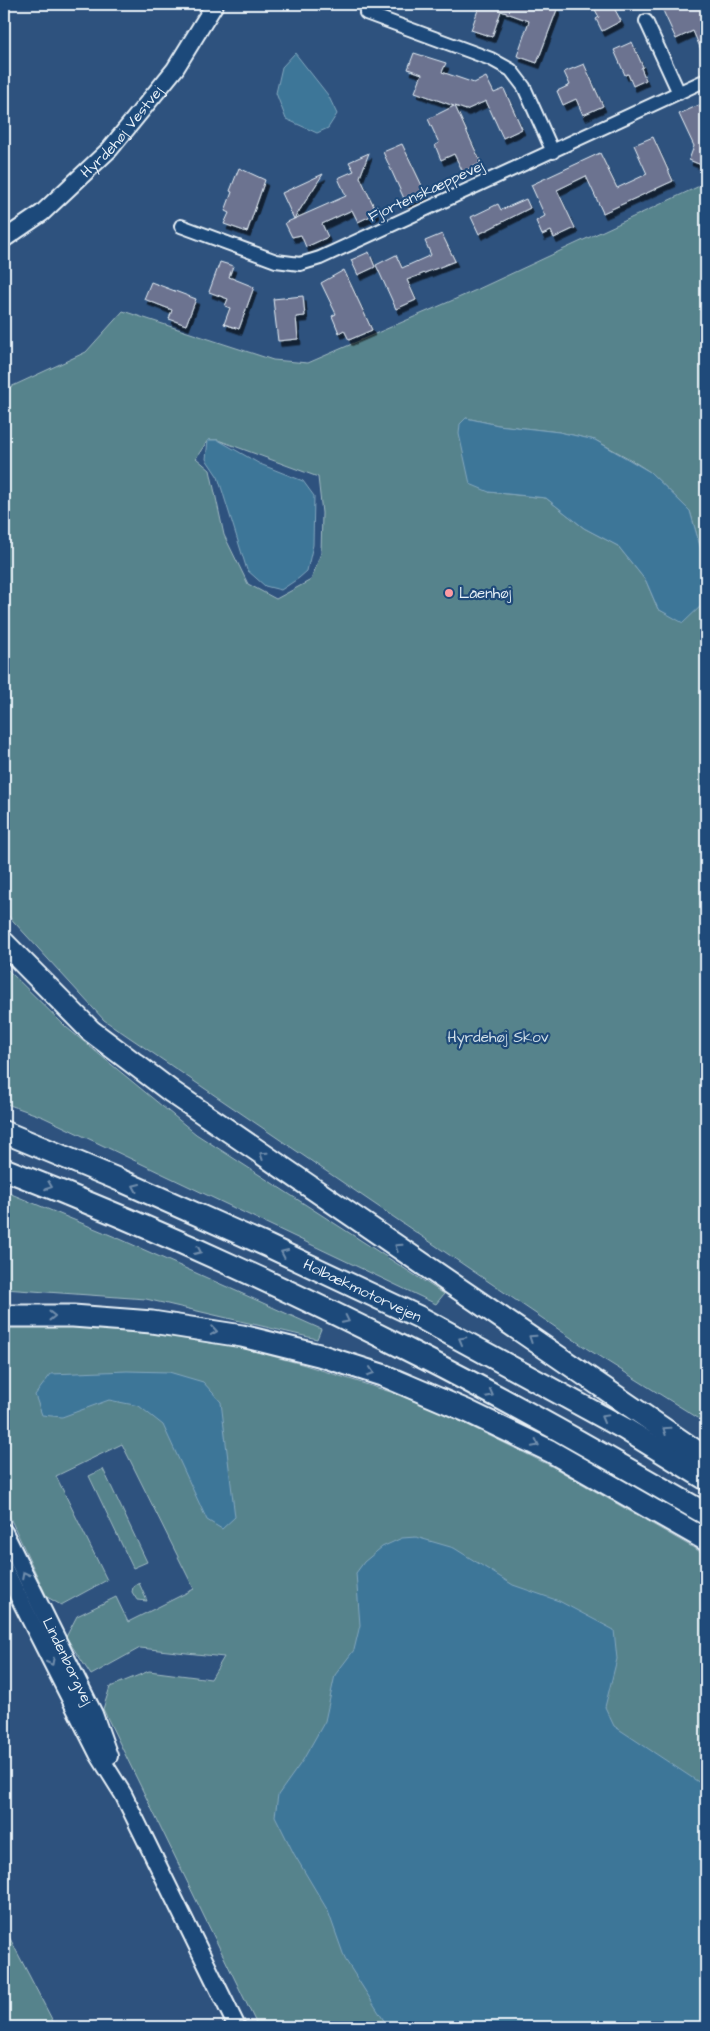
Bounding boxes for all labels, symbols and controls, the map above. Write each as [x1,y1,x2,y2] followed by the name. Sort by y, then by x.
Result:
[76,82,168,183] street label: Hyrdehøj Vestvej
[365,155,488,227] street label: Fjortenskæppevej
[459,583,511,604] place label: Låenhøj
[443,587,455,599] marker: Låenhøj
[447,1027,549,1049] park label: Hyrdehøj Skov
[260,1152,269,1161] one-way arrow
[44,1180,53,1191] one-way arrow
[132,1183,141,1194] one-way arrow
[193,1244,202,1255] one-way arrow
[394,1244,403,1253] one-way arrow
[280,1249,289,1260] one-way arrow
[300,1254,425,1328] street label: Holbækmotorvejen
[49,1311,57,1321] one-way arrow
[340,1313,349,1323] one-way arrow
[210,1326,218,1336] one-way arrow
[528,1335,538,1344] one-way arrow
[458,1336,467,1346] one-way arrow
[367,1366,375,1376] one-way arrow
[485,1387,494,1397] one-way arrow
[601,1414,610,1424] one-way arrow
[662,1427,672,1436] one-way arrow
[531,1438,540,1449] one-way arrow
[21,1571,32,1580] one-way arrow
[37,1614,98,1709] street label: Lindenborgvej
[45,1657,55,1666] one-way arrow

